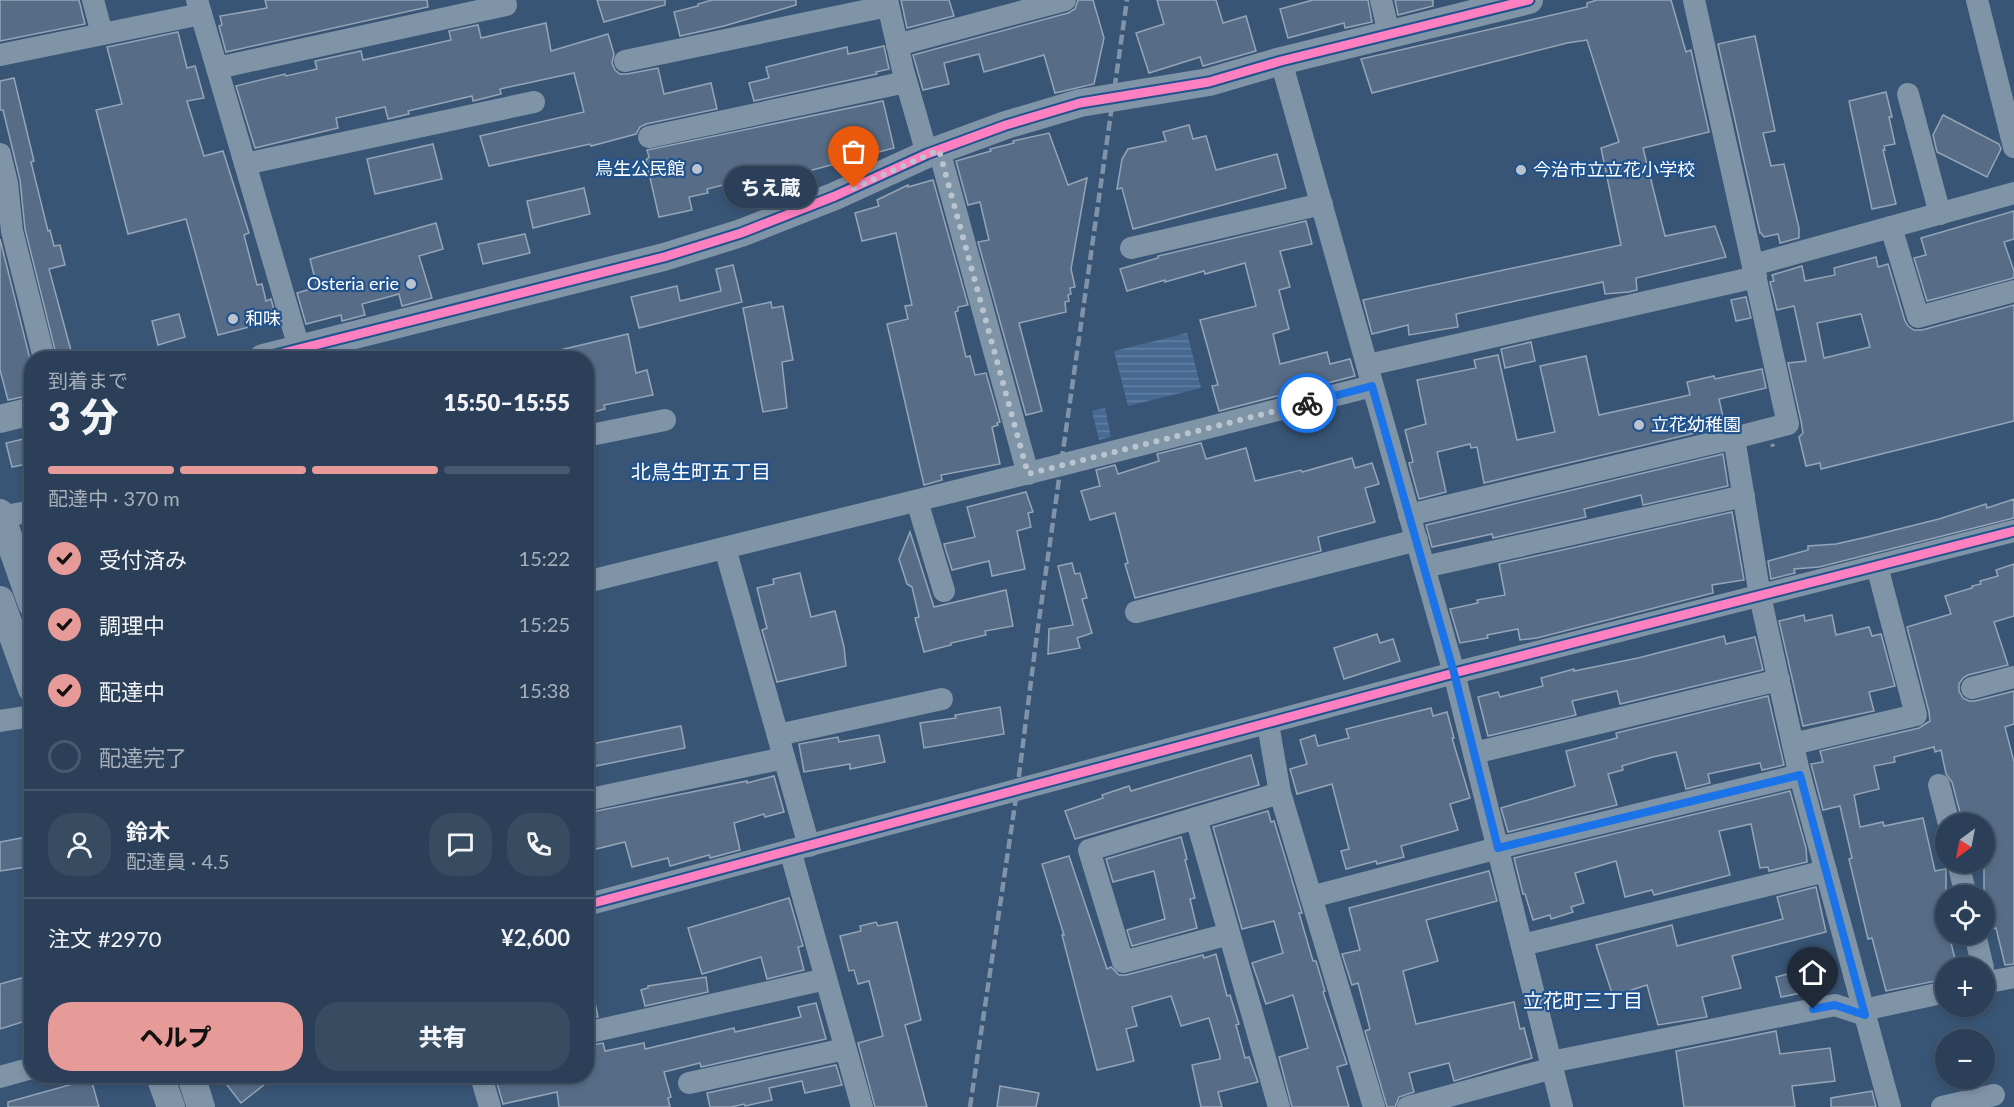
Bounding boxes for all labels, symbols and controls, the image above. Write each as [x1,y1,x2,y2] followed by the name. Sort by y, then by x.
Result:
[828,126,879,188] pin
[837,135,870,168] icon: bag
[595,157,685,179] place label: 鳥生公民館
[1533,158,1695,180] place label: 今治市立立花小学校
[690,162,704,176] marker: 鳥生公民館
[1514,163,1528,177] marker: 今治市立立花小学校
[725,167,818,209] callout: ちえ蔵
[741,175,801,199] text: ちえ蔵
[307,272,399,294] place label: Osteria erie
[404,277,418,291] marker: Osteria erie
[245,307,281,329] place label: 和味
[226,312,240,326] marker: 和味
[48,368,128,392] text: 到着まで
[1277,373,1337,433] courier
[1291,387,1324,420] icon: bike
[444,389,570,416] text: 15:50–15:55
[48,393,119,439] text: 3 分
[1651,413,1741,435] place label: 立花幼稚園
[1632,418,1646,432] marker: 立花幼稚園
[631,459,771,483] district label: 北鳥生町五丁目
[48,486,180,510] text: 配達中 · 370 m
[48,542,81,575] icon: check
[99,546,187,573] text: 受付済み
[519,546,570,570] text: 15:22
[48,608,81,641] icon: check
[99,612,165,639] text: 調理中
[519,612,570,636] text: 15:25
[48,674,81,707] icon: check
[99,678,165,705] text: 配達中
[519,678,570,702] text: 15:38
[99,744,187,771] text: 配達完了
[48,813,111,876] button: person
[429,813,492,876] button: chat
[507,813,570,876] button: phone
[1935,813,1995,873] north arrow
[1935,813,1995,1089] map controls
[126,818,170,845] text: 鈴木
[126,849,229,873] text: 配達員 · 4.5
[1935,885,1995,945] button: locate
[501,924,570,951] text: ¥2,600
[48,925,161,952] text: 注文 #2970
[1787,947,1838,1009] pin
[1796,956,1829,989] icon: home
[1935,957,1995,1017] button: +
[1523,988,1643,1012] district label: 立花町三丁目
[48,1002,303,1071] button: ヘルプ
[315,1002,570,1071] button: 共有
[1935,1029,1995,1089] button: −

